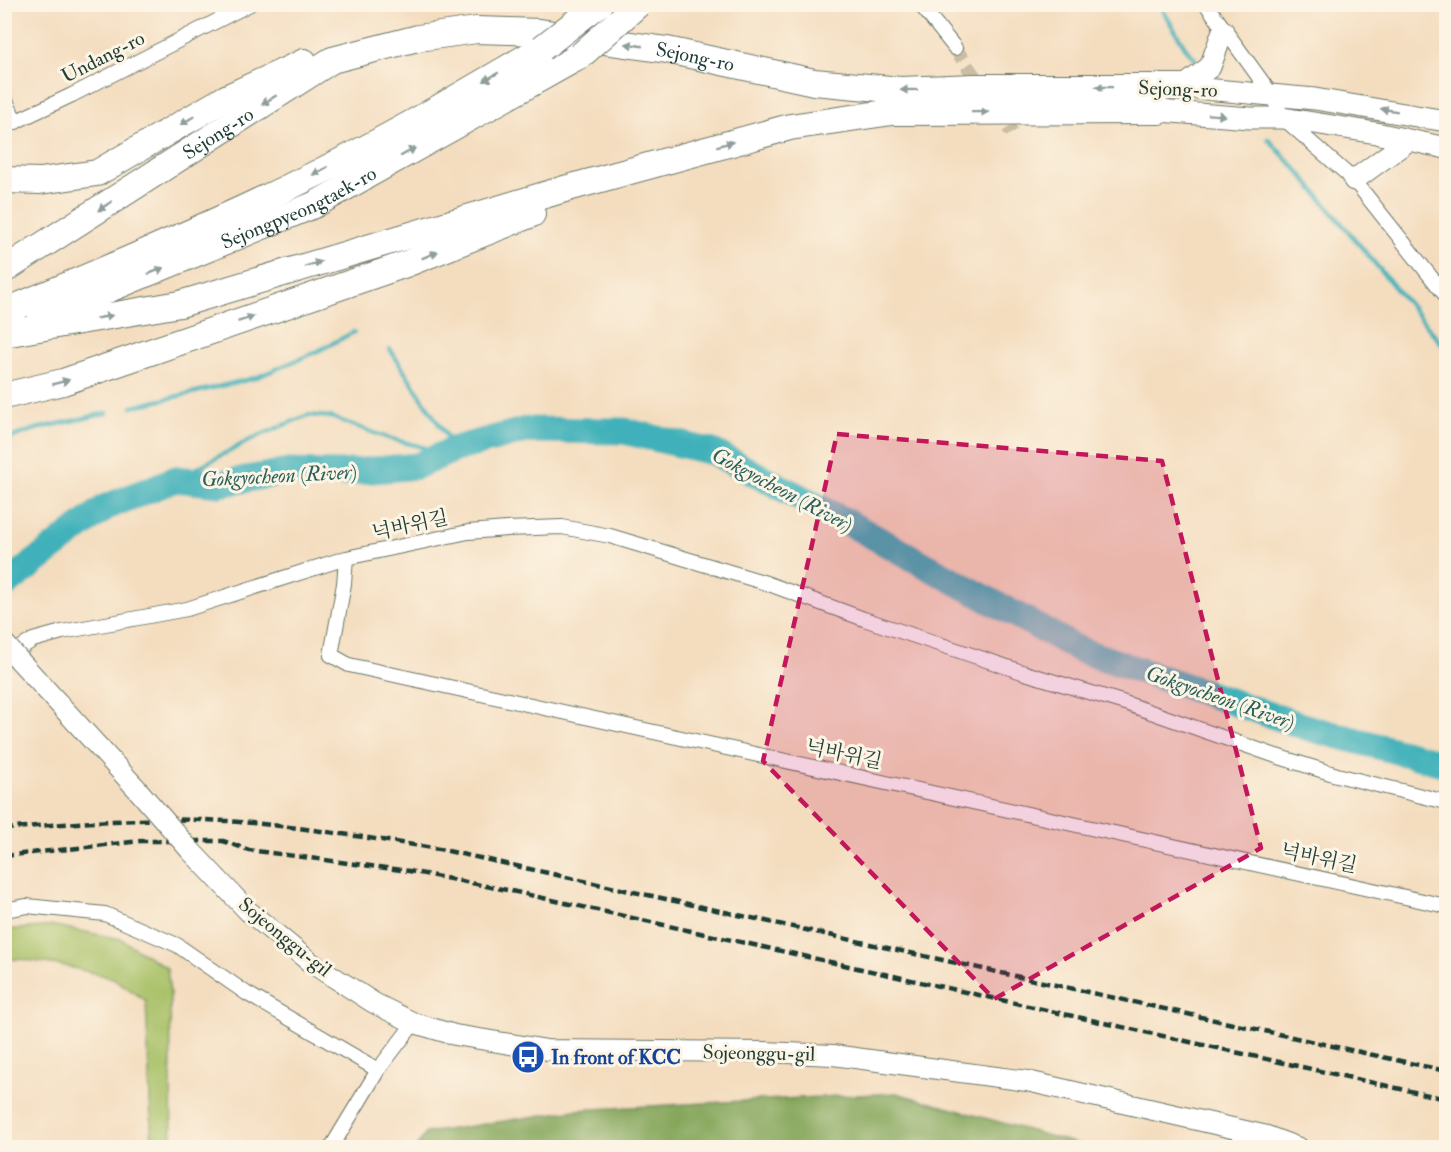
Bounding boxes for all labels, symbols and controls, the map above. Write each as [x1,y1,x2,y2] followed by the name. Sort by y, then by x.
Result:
[57,25,149,89] street label: Undang-ro
[655,36,737,77] street label: Sejong-ro
[625,41,644,50] one-way arrow
[483,72,499,83] one-way arrow
[1138,75,1218,103] street label: Sejong-ro
[1094,82,1113,92] one-way arrow
[900,85,919,94] one-way arrow
[261,94,277,105] one-way arrow
[178,101,258,165] street label: Sejong-ro
[1379,106,1398,115] one-way arrow
[970,107,989,117] one-way arrow
[1208,111,1227,120] one-way arrow
[180,114,196,125] one-way arrow
[716,139,734,148] one-way arrow
[400,146,416,157] one-way arrow
[217,160,381,254] street label: Sejongpyeongtaek-ro
[311,166,328,176] one-way arrow
[97,201,114,212] one-way arrow
[421,250,439,259] one-way arrow
[304,259,322,268] one-way arrow
[148,266,166,276] one-way arrow
[94,312,113,321] one-way arrow
[237,314,255,324] one-way arrow
[52,377,70,386] one-way arrow
[707,442,857,538] water label: Gokgyocheon (River)
[201,458,357,494] water label: Gokgyocheon (River)
[370,505,450,545] street label: 넉바위길
[1142,660,1298,736] water label: Gokgyocheon (River)
[804,734,884,774] street label: 넉바위길
[1279,838,1359,878] street label: 넉바위길
[233,892,337,982] street label: Sojeonggu-gil
[510,1039,546,1075] bus stop icon: In front of KCC
[702,1040,816,1066] street label: Sojeonggu-gil
[551,1045,681,1070] place label: In front of KCC

